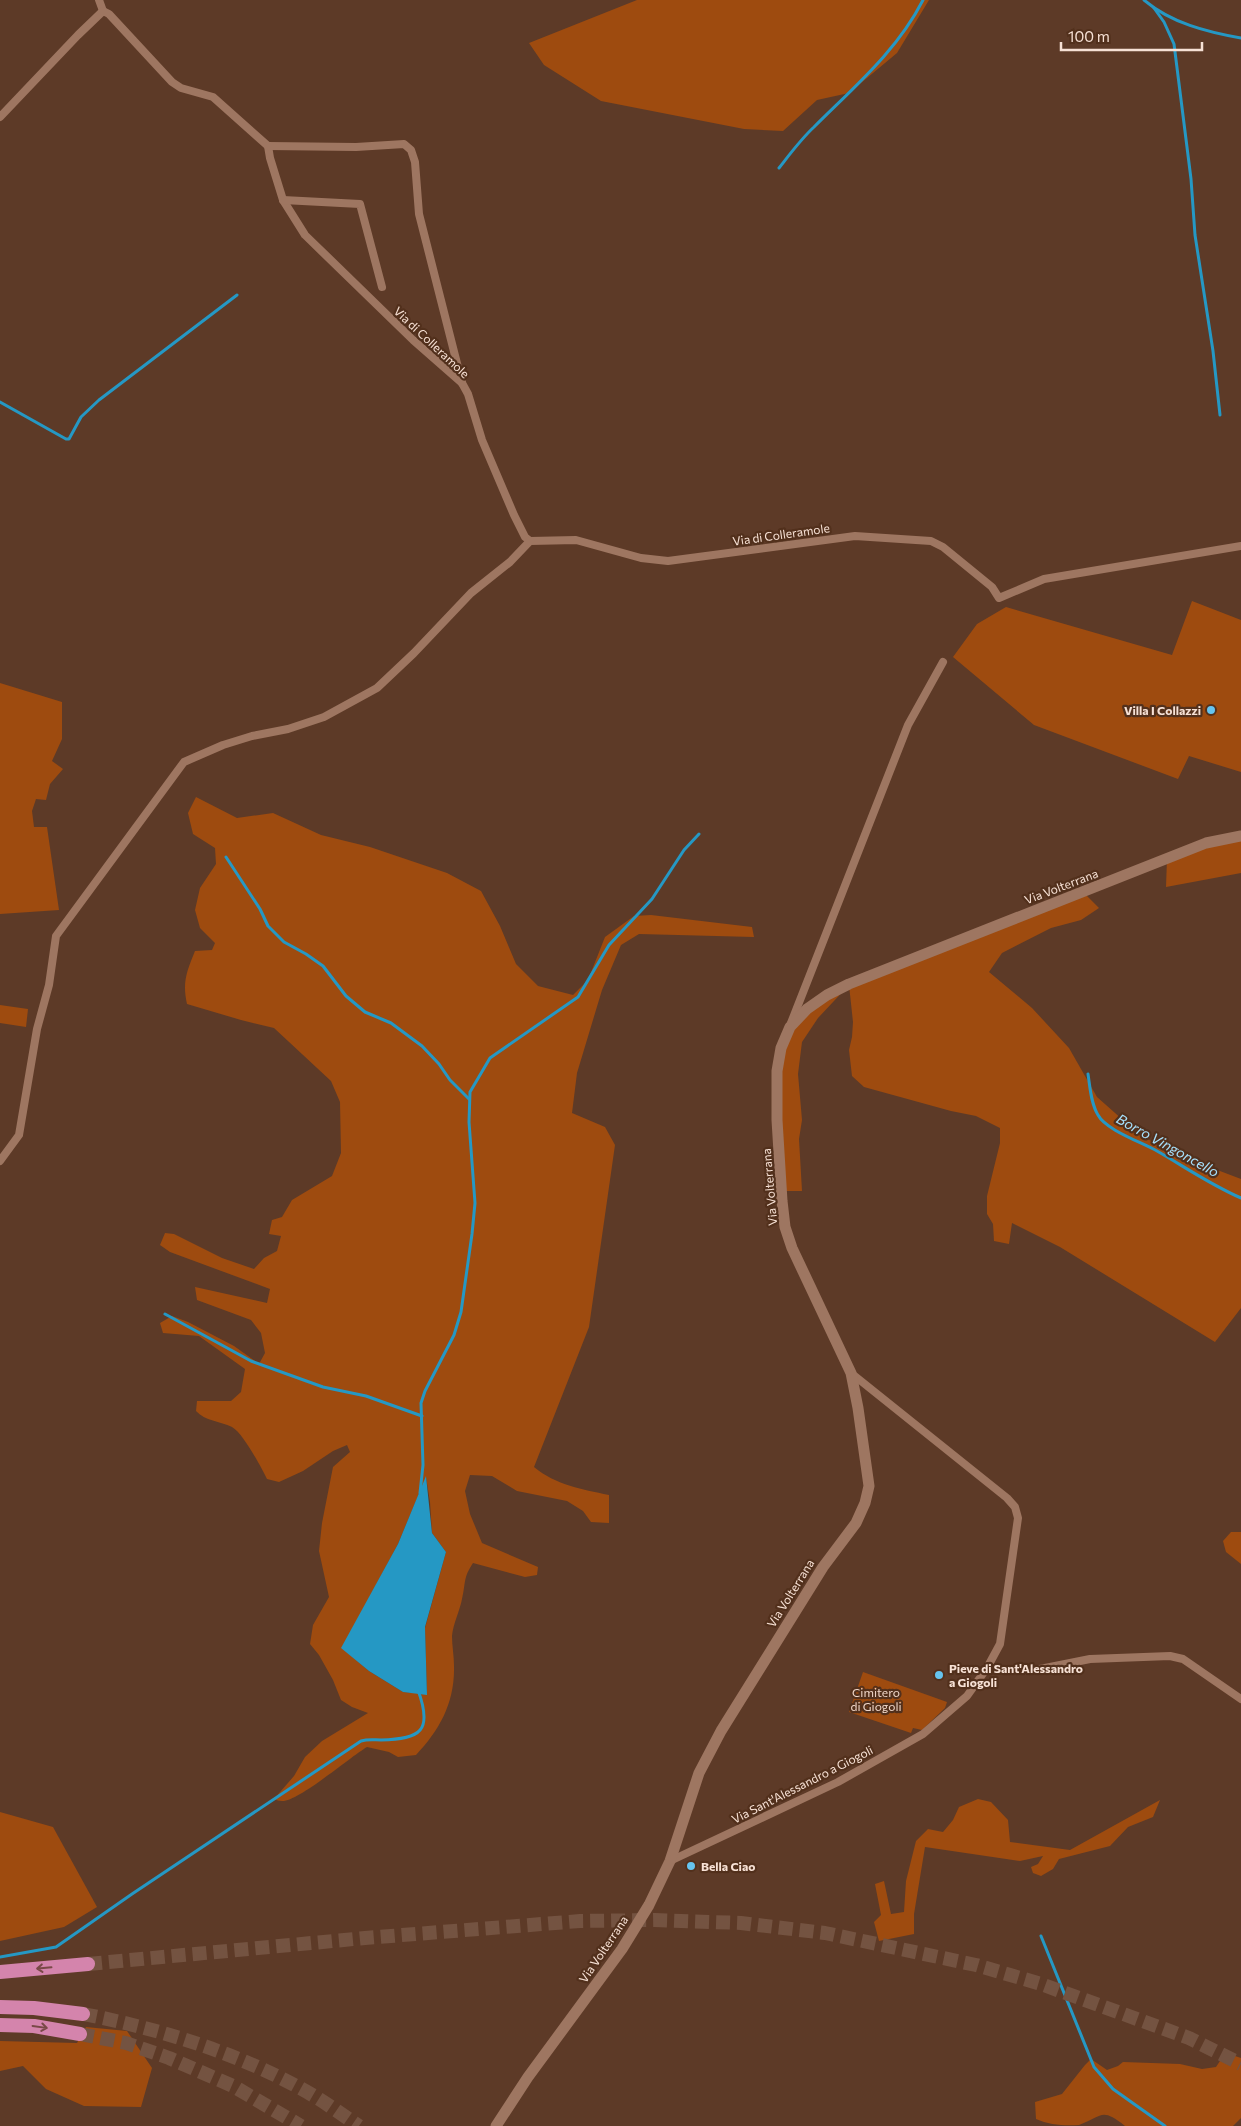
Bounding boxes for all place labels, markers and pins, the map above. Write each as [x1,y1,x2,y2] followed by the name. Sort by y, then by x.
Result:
[1124,703,1201,717] place label: Villa I Collazzi
[1205,704,1217,716] marker: Villa I Collazzi
[949,1661,1083,1689] place label: Pieve di Sant'Alessandro a Giogoli
[933,1669,945,1681] marker: Pieve di Sant'Alessandro a Giogoli
[701,1859,755,1873] place label: Bella Ciao
[685,1860,697,1872] marker: Bella Ciao

